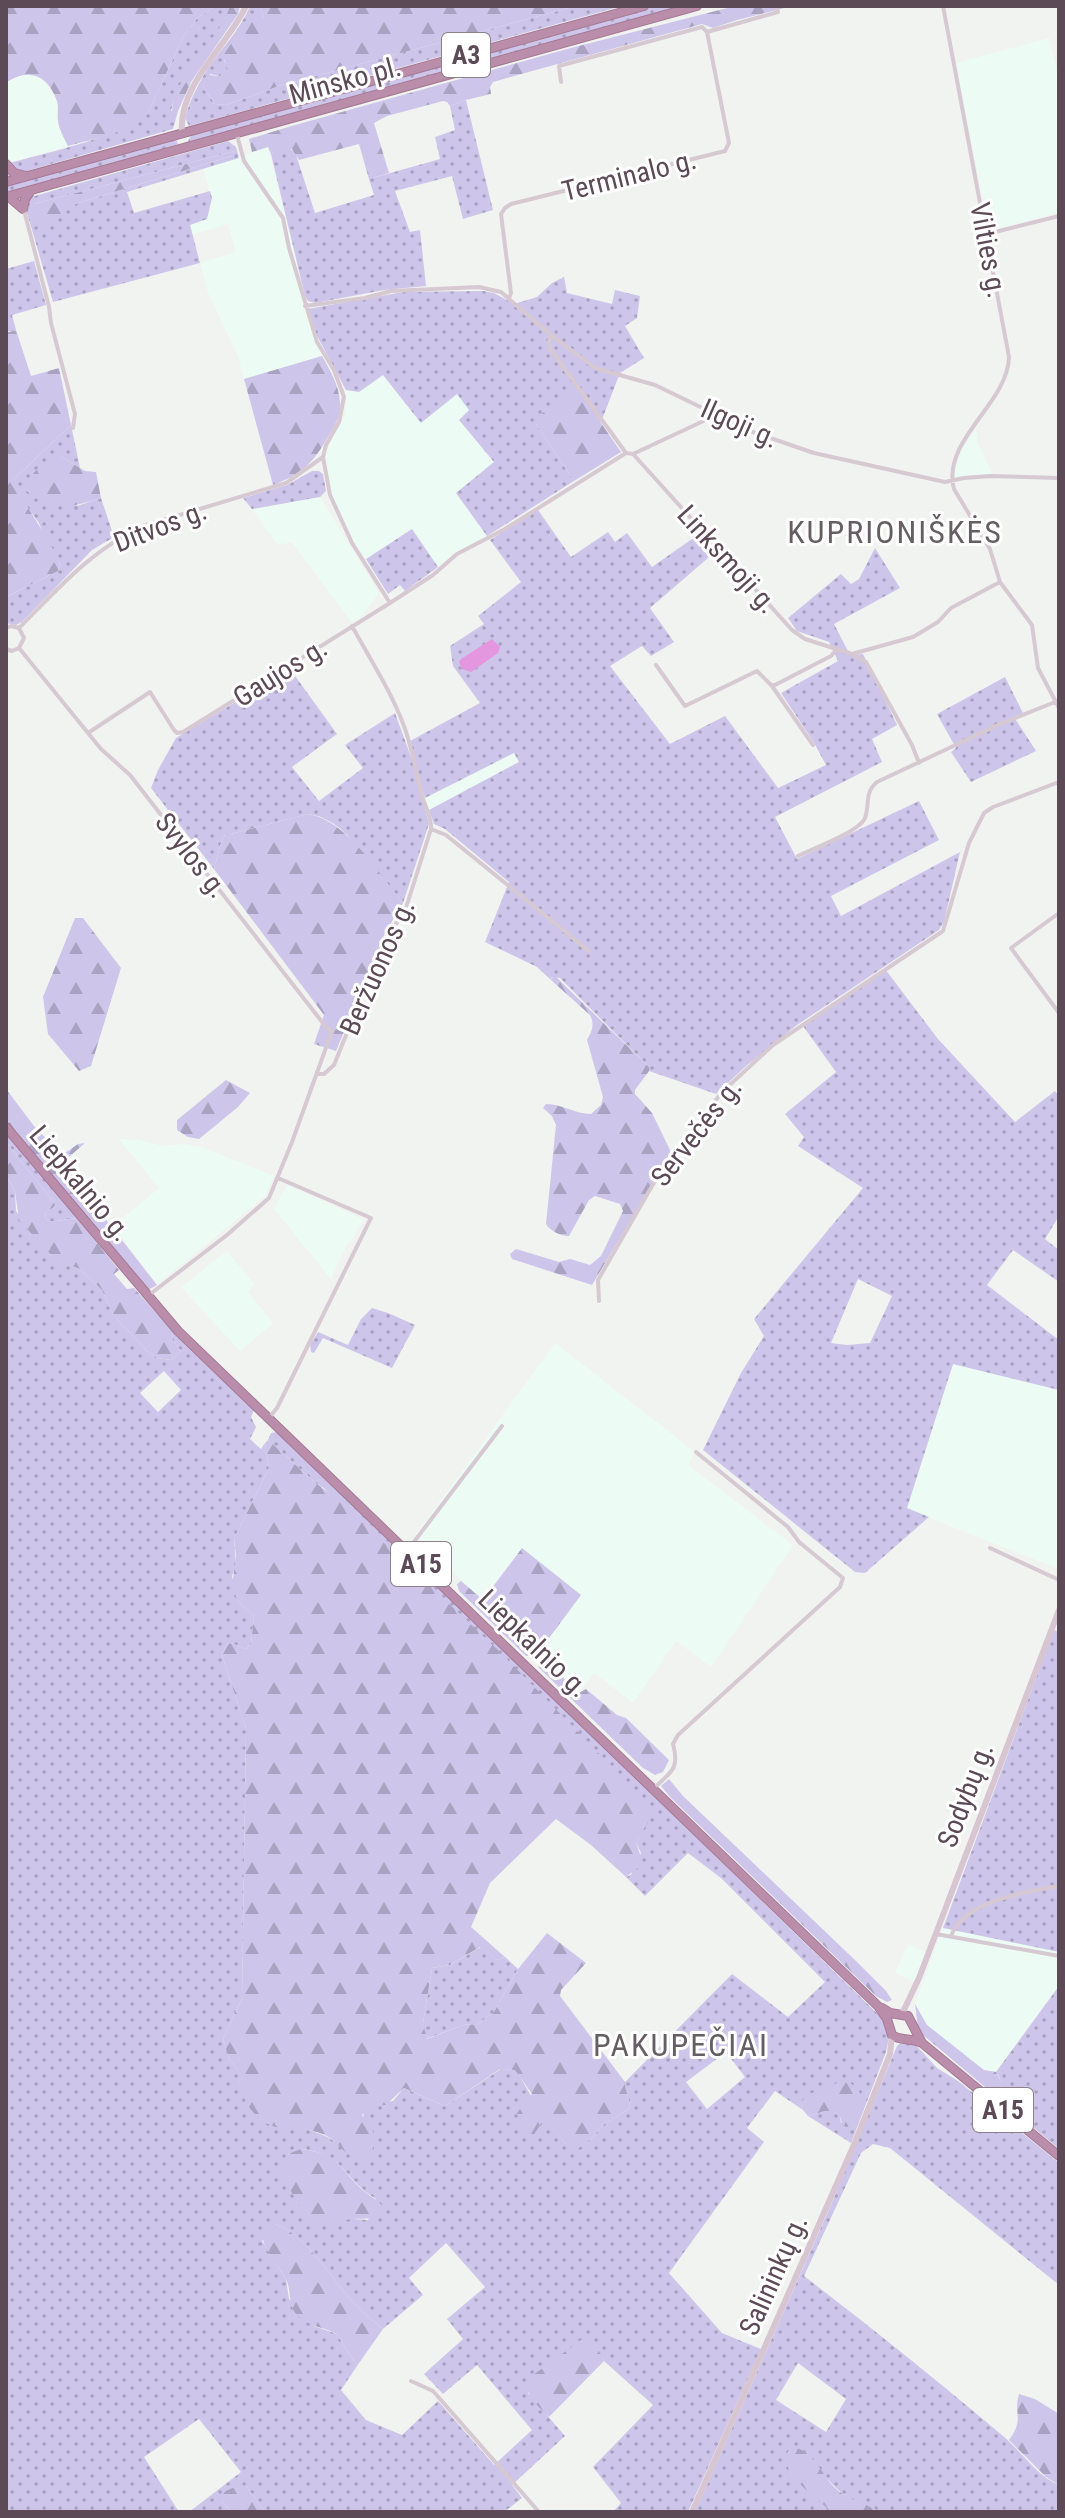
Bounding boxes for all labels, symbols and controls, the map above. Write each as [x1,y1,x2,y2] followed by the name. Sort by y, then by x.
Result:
[442,33,490,77] road number: A3
[285,50,405,111] street label: Minsko pl.
[558,143,700,208] street label: Terminalo g.
[963,199,1014,301] street label: Vilties g.
[696,392,784,455] street label: Ilgoji g.
[109,494,211,559] street label: Ditvos g.
[670,498,785,620] street label: Linksmoji g.
[787,513,1003,551] district label: KUPRIONIŠKĖS
[227,631,333,714] street label: Gaujos g.
[148,806,235,904] street label: Svylos g.
[333,894,422,1040] street label: Beržuonos g.
[644,1072,749,1193] street label: Servečės g.
[23,1119,139,1248] street label: Liepkalnio g.
[391,1542,451,1586] road number: A15
[472,1583,596,1704] street label: Liepkalnio g.
[931,1738,1000,1852] street label: Sodybų g.
[593,2026,769,2064] district label: PAKUPEČIAI
[973,2088,1033,2132] road number: A15
[732,2210,815,2340] street label: Salininkų g.

